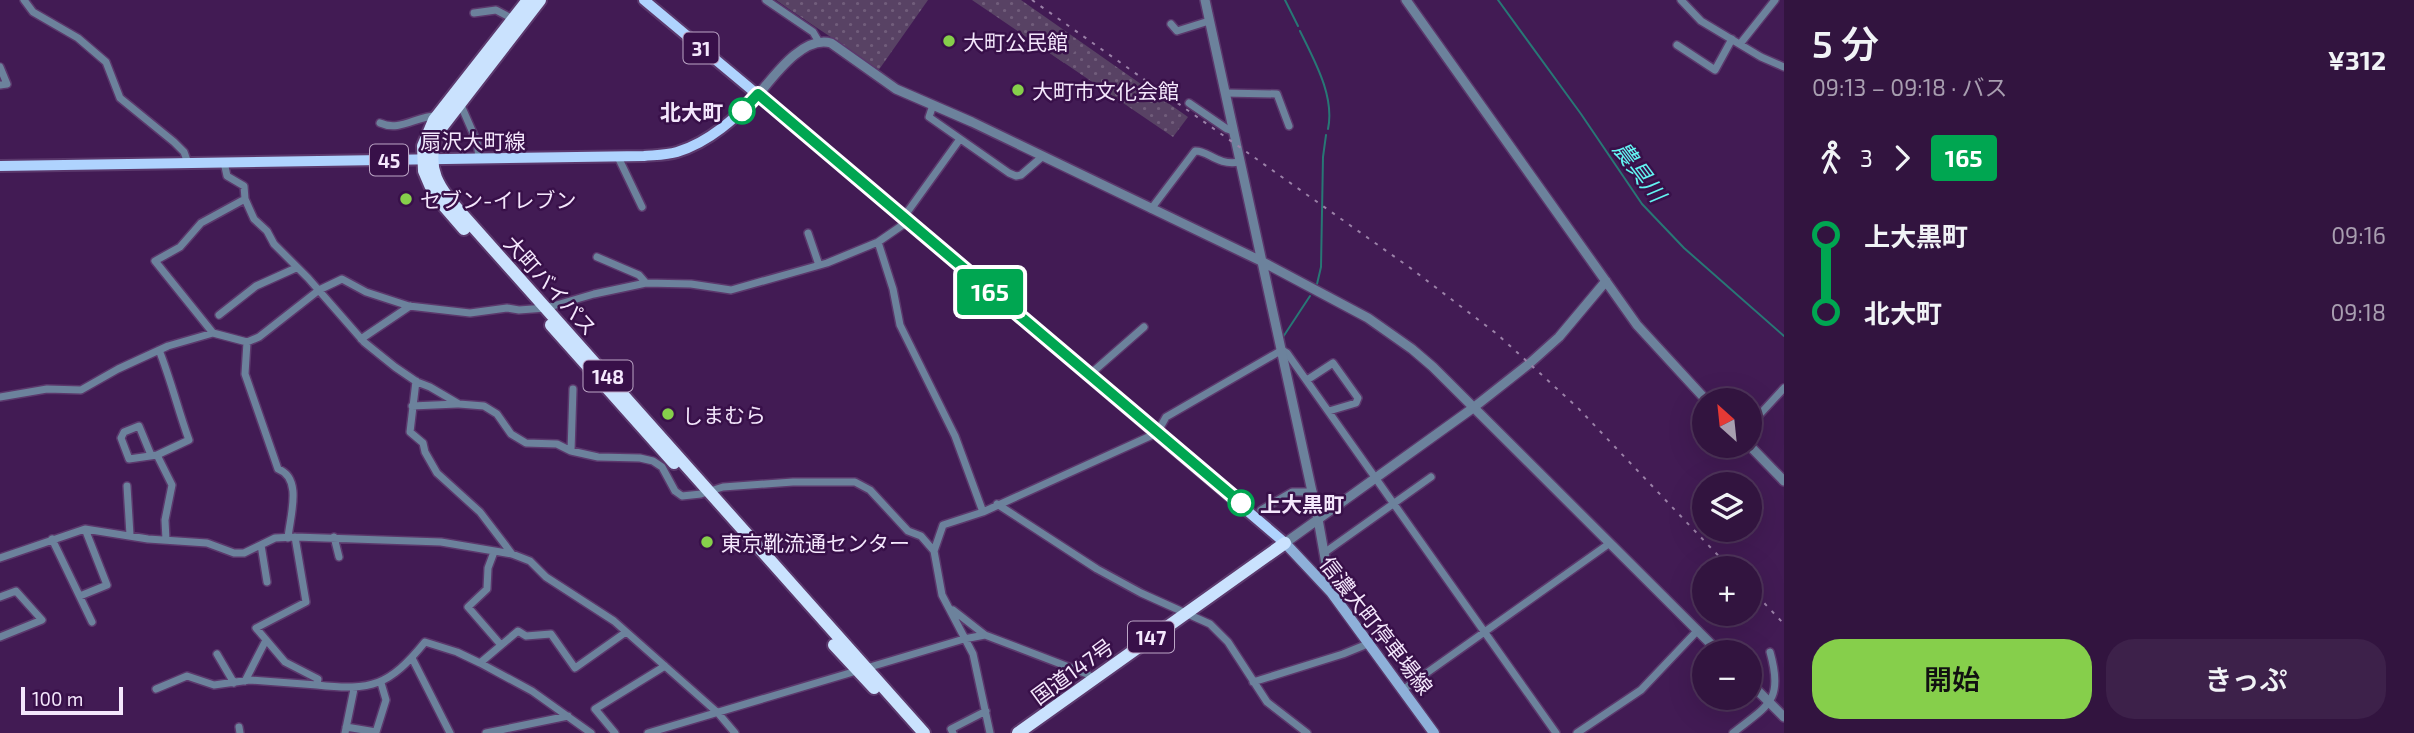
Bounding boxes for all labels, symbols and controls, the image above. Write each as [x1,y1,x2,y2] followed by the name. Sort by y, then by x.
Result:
[1812,20,1879,66] text: 5 分
[963,29,1068,54] place label: 大町公民館
[684,32,718,64] road number: 31
[941,33,957,49] marker: 大町公民館
[2328,44,2386,75] text: ¥312
[1812,73,2008,101] text: 09:13 – 09:18 · バス
[1032,78,1179,103] place label: 大町市文化会館
[1010,82,1026,98] marker: 大町市文化会館
[729,98,755,124] marker: 北大町
[660,99,723,124] place label: 北大町
[421,128,526,153] street label: 扇沢大町線
[1608,135,1674,209] water label: 農具川
[1812,139,1850,177] icon: walk
[1883,139,1921,177] icon: forward
[1945,143,1983,172] text: 165
[370,144,408,176] road number: 45
[1860,144,1873,172] text: 3
[420,187,576,212] place label: セブン-イレブン
[398,191,414,207] marker: セブン-イレブン
[1864,220,1968,251] text: 上大黒町
[2331,221,2386,249] text: 09:16
[500,230,602,340] street label: 大町バイパス
[950,269,1030,315] line badge: 165
[971,277,1009,306] text: 165
[1864,297,1942,328] text: 北大町
[2330,298,2386,326] text: 09:18
[584,360,632,392] road number: 148
[1692,388,1762,458] north arrow
[1692,388,1762,710] map controls
[682,402,766,427] place label: しまむら
[660,406,676,422] marker: しまむら
[1692,472,1762,542] button: layers
[1228,490,1254,516] marker: 上大黒町
[1260,491,1344,516] place label: 上大黒町
[721,530,910,555] place label: 東京靴流通センター
[699,534,715,550] marker: 東京靴流通センター
[1315,551,1439,699] street label: 信濃大町停車場線
[1692,556,1762,626] button: +
[1128,622,1174,652] road number: 147
[1026,633,1118,709] street label: 国道147号
[1812,639,2092,719] button: 開始
[2106,639,2386,719] button: きっぷ
[1692,640,1762,710] button: −
[21,684,122,716] scale bar
[32,687,83,710] text: 100 m

